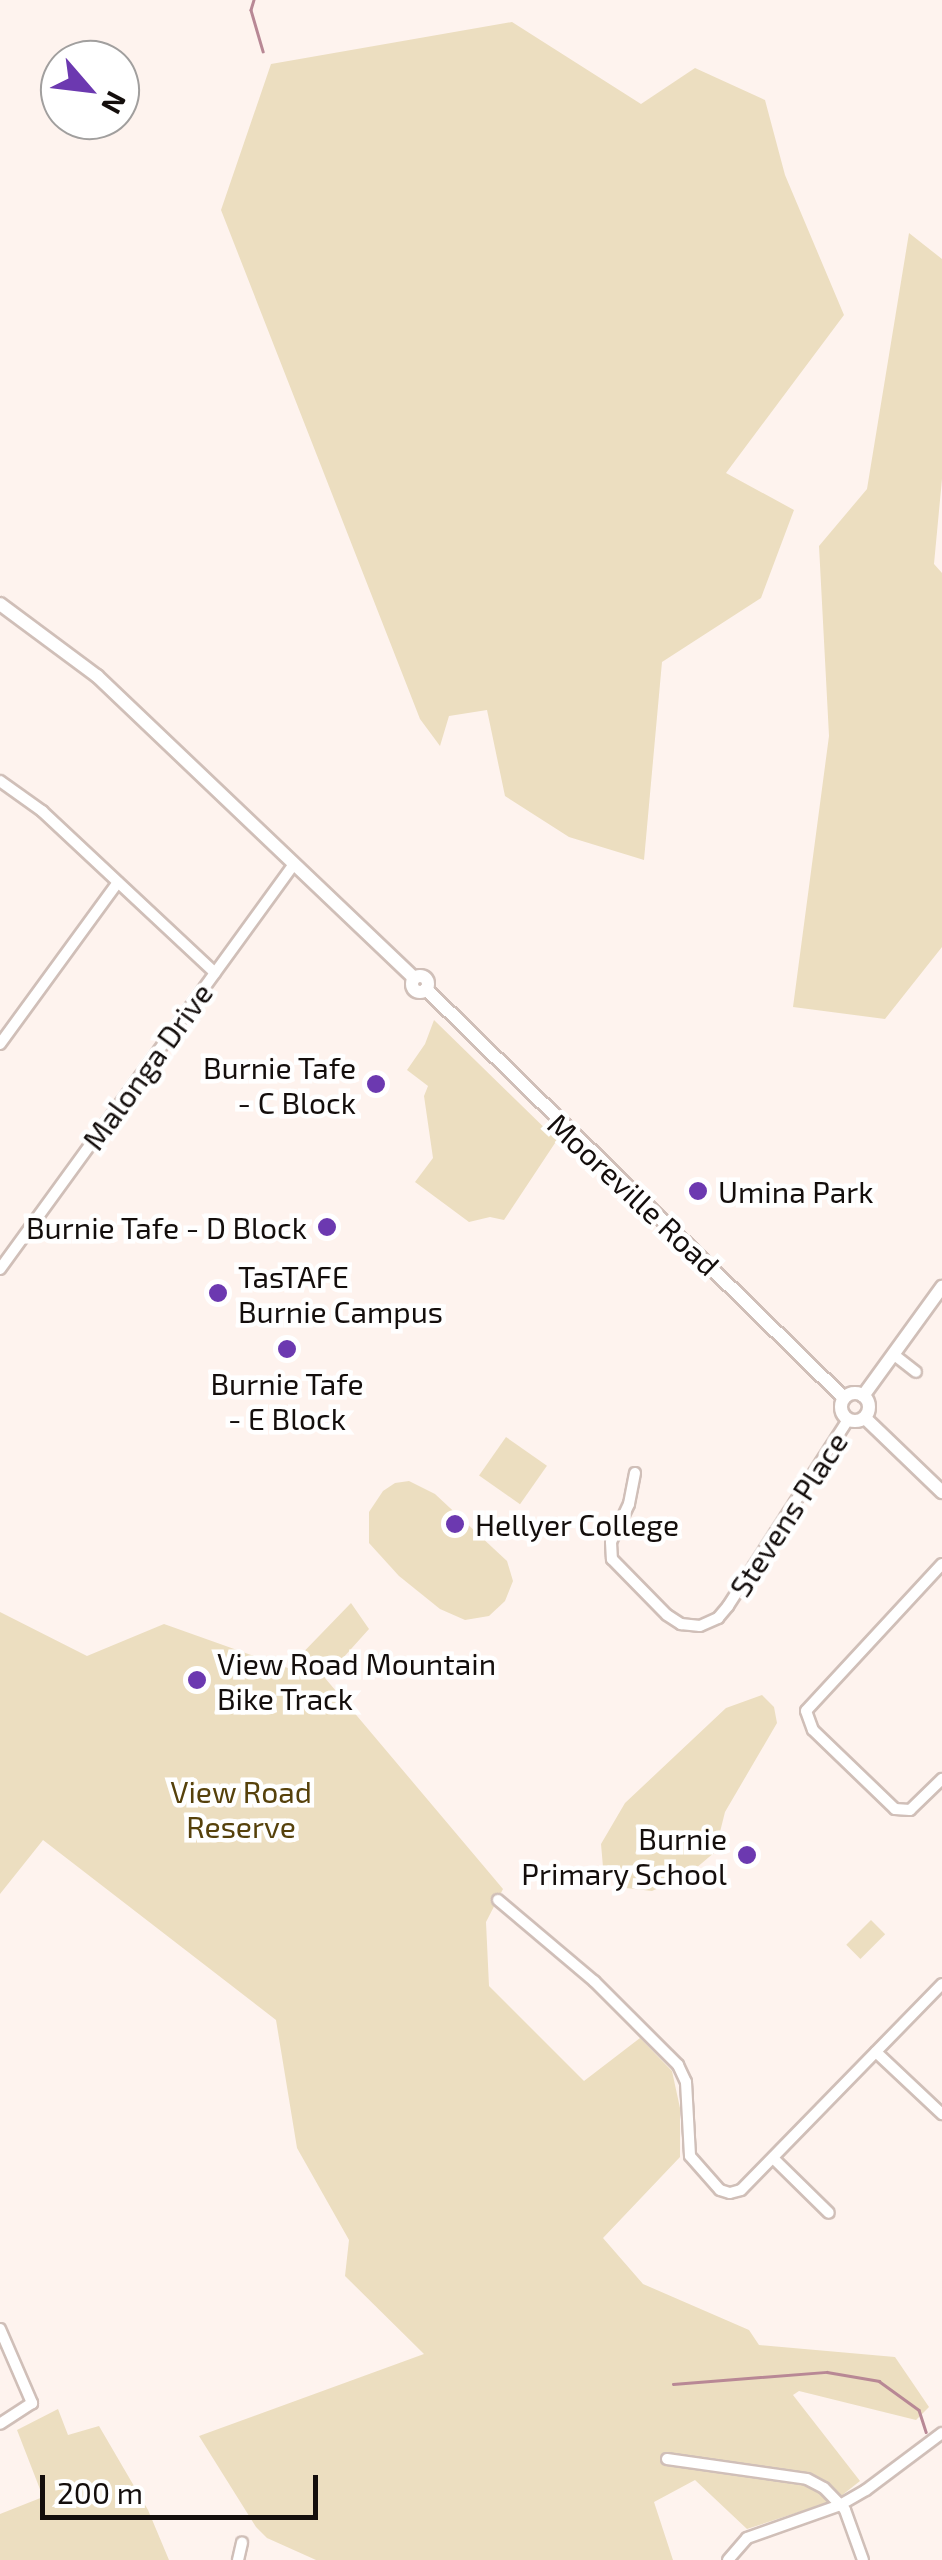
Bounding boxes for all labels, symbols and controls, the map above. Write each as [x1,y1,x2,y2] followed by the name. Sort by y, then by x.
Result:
[40,40,140,140] north arrow
[95,86,134,120] text: N
[75,976,219,1156] street label: Malonga Drive
[202,1049,356,1120] place label: Burnie Tafe - C Block
[365,1073,387,1095] marker: Burnie Tafe - C Block
[541,1105,727,1283] street label: Mooreville Road
[718,1173,874,1209] place label: Umina Park
[687,1180,709,1202] marker: Umina Park
[25,1209,307,1245] place label: Burnie Tafe - D Block
[316,1216,338,1238] marker: Burnie Tafe - D Block
[238,1258,443,1328] place label: TasTAFE Burnie Campus
[207,1282,229,1304] marker: TasTAFE Burnie Campus
[276,1338,298,1360] marker: Burnie Tafe - E Block
[210,1365,364,1436] place label: Burnie Tafe - E Block
[721,1425,855,1603] street label: Stevens Place
[475,1506,680,1542] place label: Hellyer College
[444,1513,466,1535] marker: Hellyer College
[217,1645,497,1716] place label: View Road Mountain Bike Track
[186,1669,208,1691] marker: View Road Mountain Bike Track
[170,1773,312,1844] park label: View Road Reserve
[521,1820,727,1890] place label: Burnie Primary School
[736,1844,758,1866] marker: Burnie Primary School
[45,2455,322,2517] scale bar
[57,2474,143,2510] text: 200 m

